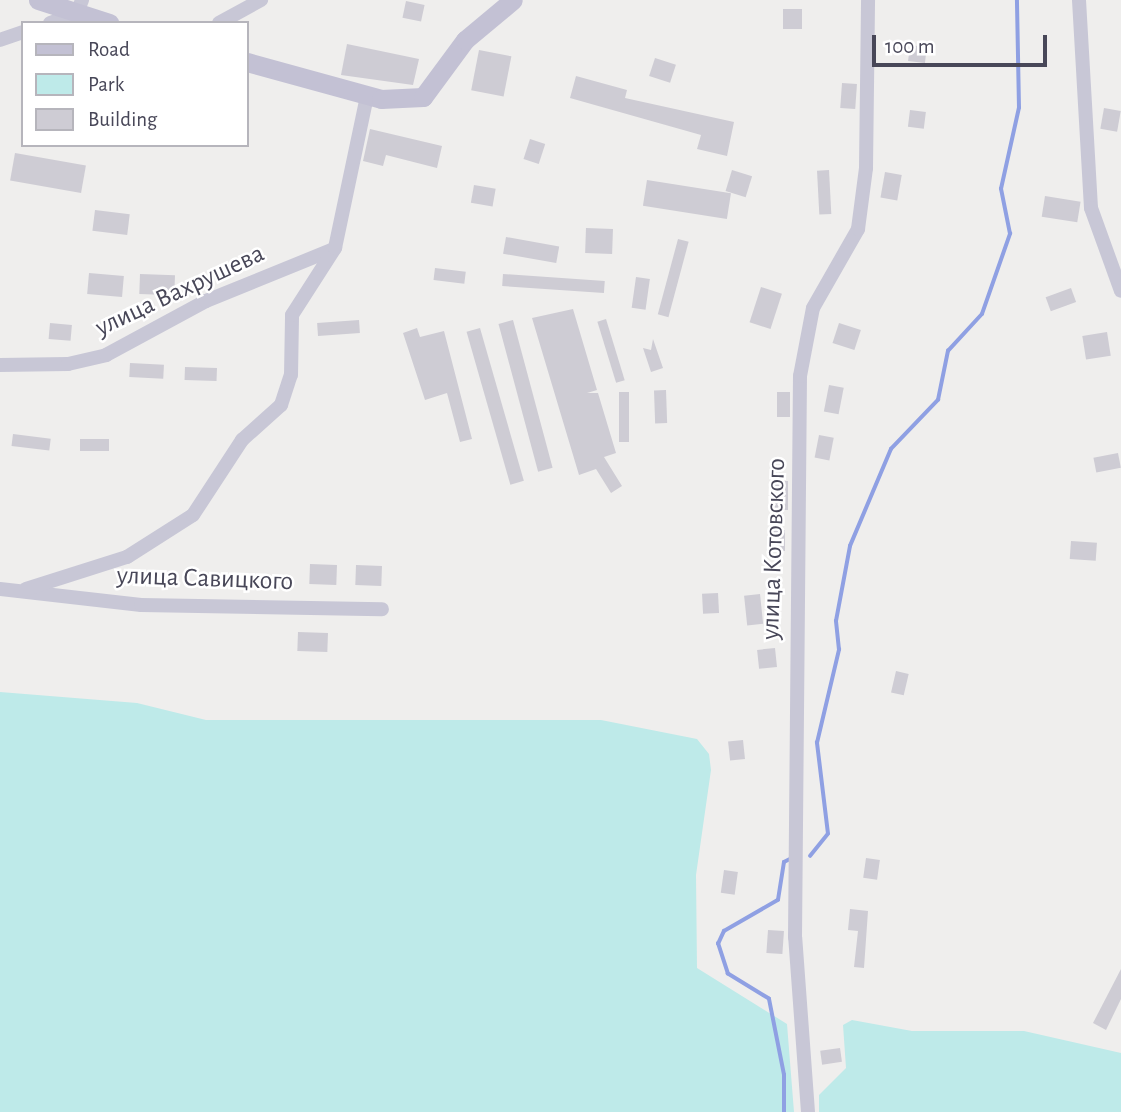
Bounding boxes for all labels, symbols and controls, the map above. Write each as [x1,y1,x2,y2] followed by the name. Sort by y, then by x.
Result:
[21,21,248,147] legend
[876,21,1051,65] scale bar
[885,36,935,57] text: 100 m
[88,39,130,60] text: Road
[88,74,124,95] text: Park
[88,109,157,130] text: Building
[91,238,269,344] street label: улица Вахрушева
[755,458,793,640] street label: улица Котовского
[116,560,294,598] street label: улица Савицкого

